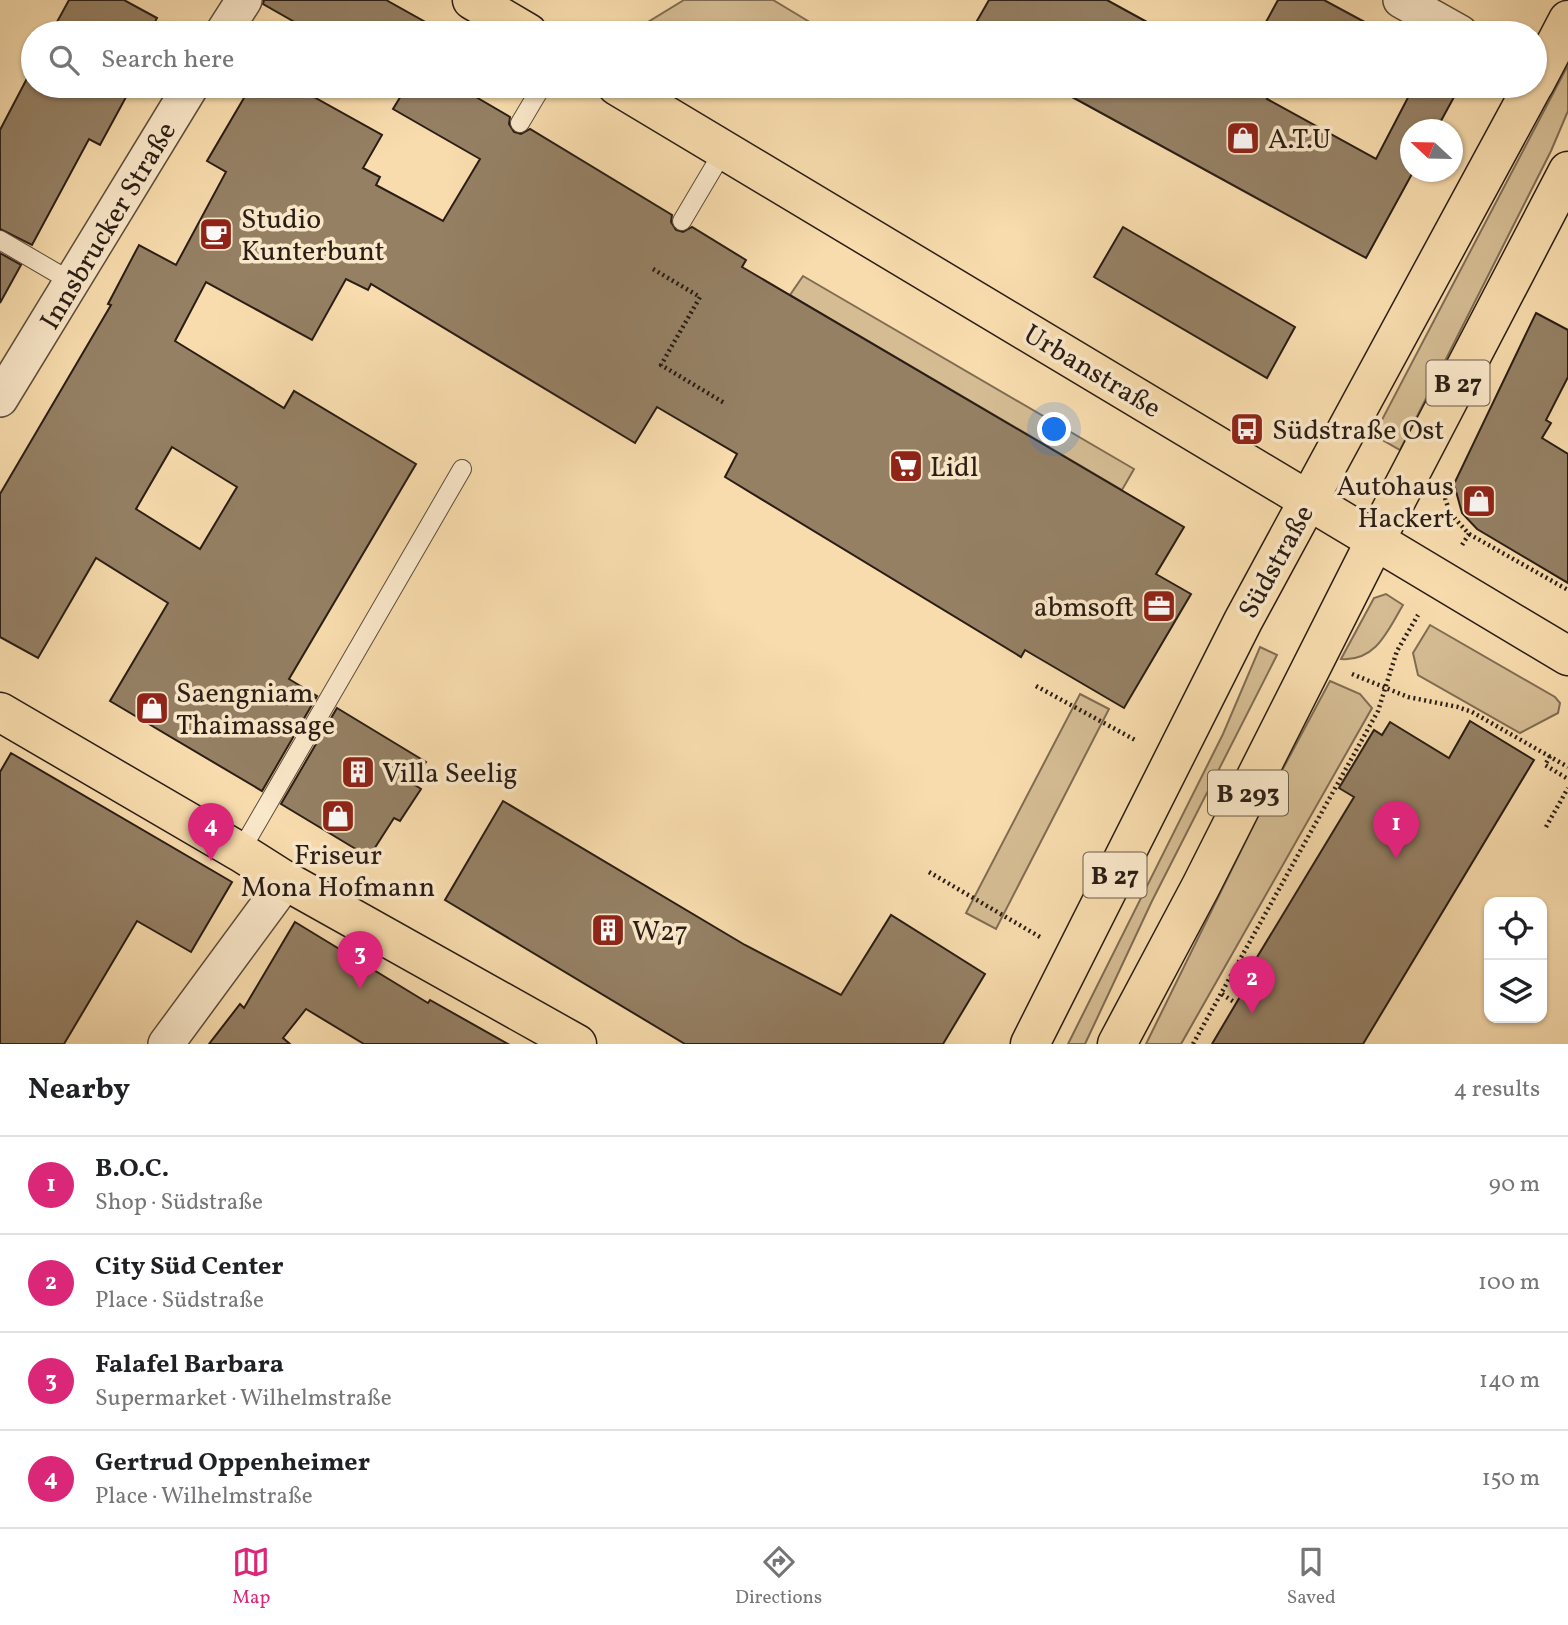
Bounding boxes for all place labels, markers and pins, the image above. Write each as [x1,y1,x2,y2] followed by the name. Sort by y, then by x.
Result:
[1224,119,1262,157] shop icon: A.T.U
[1268,121,1331,160] place label: A.T.U
[241,201,385,272] place label: Studio Kunterbunt
[197,215,235,253] cafe icon: Studio Kunterbunt
[1228,410,1266,448] bus stop icon: Südstraße Ost
[1272,412,1444,451] place label: Südstraße Ost
[887,447,925,485] supermarket icon: Lidl
[930,449,978,488] place label: Lidl
[1336,468,1454,539] place label: Autohaus Hackert
[1460,482,1498,520] shop icon: Autohaus Hackert
[1140,587,1178,625] office icon: abmsoft
[1034,589,1134,628] place label: abmsoft
[176,675,335,746] place label: Saengniam Thaimassage
[133,689,171,727] shop icon: Saengniam Thaimassage
[339,753,377,791] building icon: Villa Seelig
[382,755,518,794] place label: Villa Seelig
[319,797,357,835] shop icon: Friseur Mona Hofmann
[1373,801,1419,859] pin: 1
[188,803,234,861] pin: 4
[241,837,435,908] place label: Friseur Mona Hofmann
[589,911,627,949] building icon: W27
[632,913,688,952] place label: W27
[337,931,383,989] pin: 3
[1229,956,1275,1014] pin: 2

